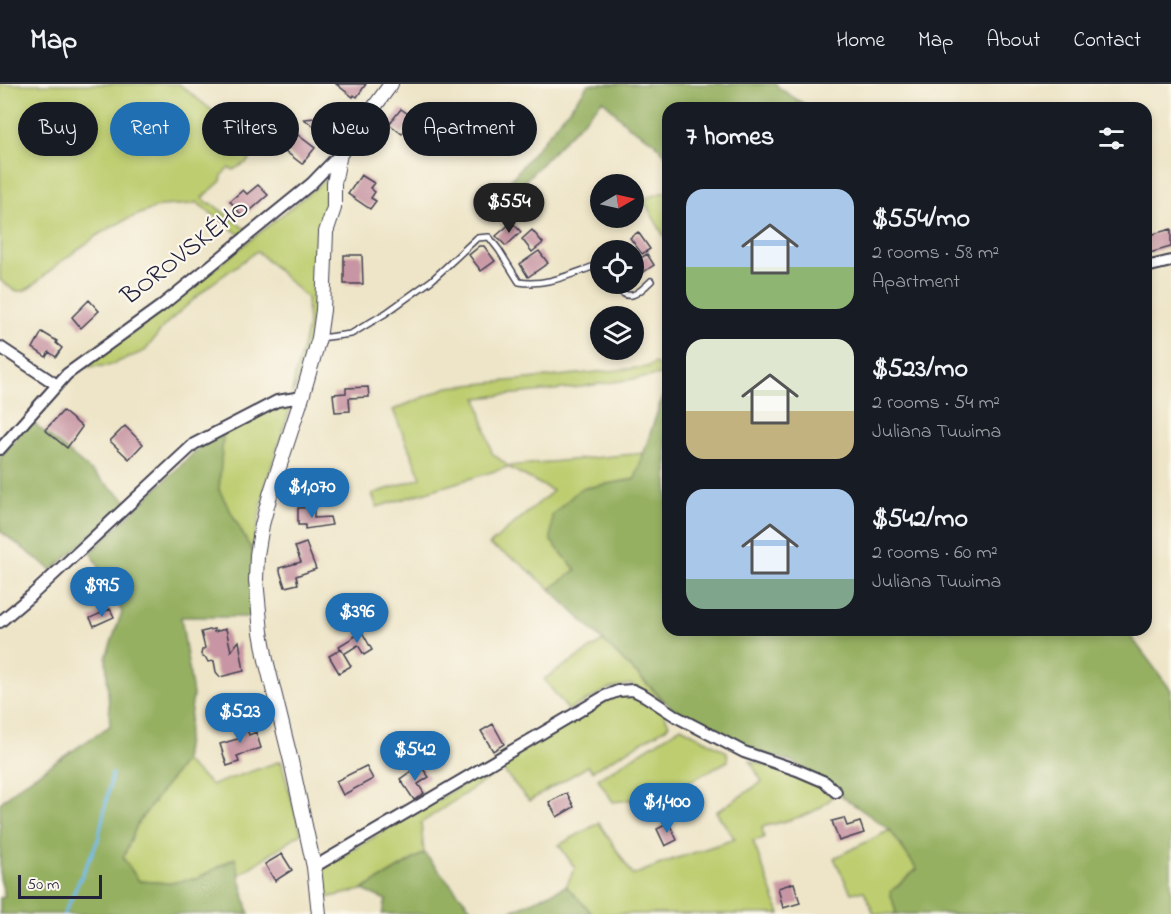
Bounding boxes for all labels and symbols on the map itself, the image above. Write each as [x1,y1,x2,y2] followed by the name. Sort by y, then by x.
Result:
[590,174,644,228] north arrow
[473,183,545,234] pin: $554
[113,191,258,316] street label: BOROVSKÉHO
[263,468,361,519] pin: $1,070
[66,567,138,618] pin: $995
[321,593,393,644] pin: $396
[204,693,276,744] pin: $523
[379,731,451,782] pin: $542
[618,783,716,834] pin: $1,400
[18,872,102,900] scale bar

